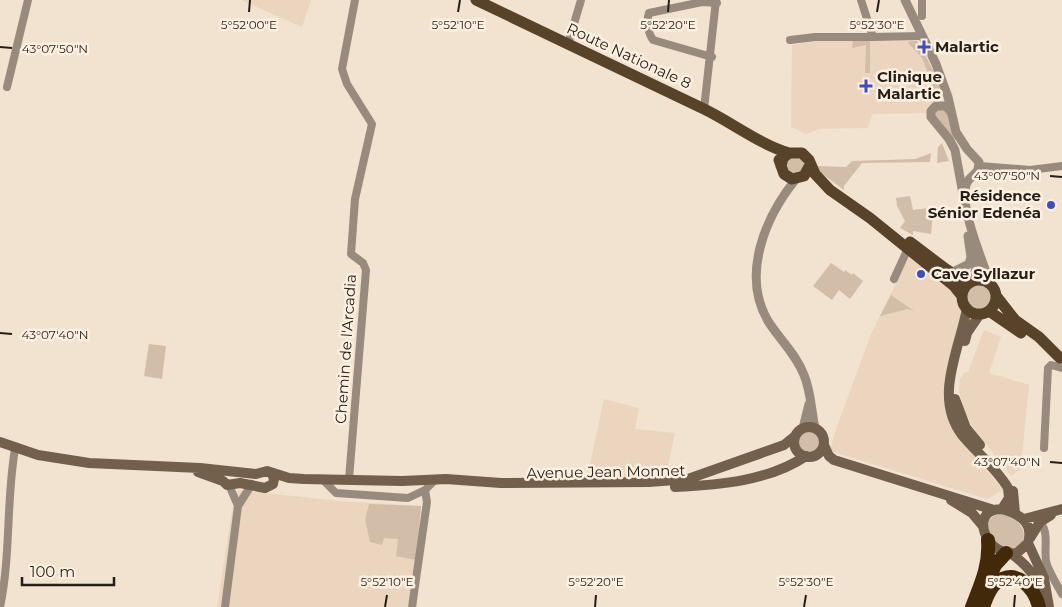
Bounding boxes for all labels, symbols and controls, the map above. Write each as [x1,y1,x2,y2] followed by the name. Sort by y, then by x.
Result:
[221,17,277,32] text: 5°52'00"E
[431,17,485,32] text: 5°52'10"E
[640,17,696,32] text: 5°52'20"E
[849,17,905,32] text: 5°52'30"E
[564,18,695,93] street label: Route Nationale 8
[935,37,999,56] place label: Malartic
[917,40,931,54] marker: Malartic
[22,41,88,56] text: 43°07'50"N
[877,67,942,103] place label: Clinique Malartic
[859,79,873,93] marker: Clinique Malartic
[974,168,1040,183] text: 43°07'50"N
[928,186,1041,222] place label: Résidence Sénior Edenéa
[1045,199,1057,211] marker: Résidence Sénior Edenéa
[931,264,1036,283] place label: Cave Syllazur
[915,268,927,280] marker: Cave Syllazur
[331,273,360,425] street label: Chemin de l'Arcadia
[22,327,88,342] text: 43°07'40"N
[974,454,1040,469] text: 43°07'40"N
[526,461,686,482] street label: Avenue Jean Monnet
[22,554,115,586] scale bar
[30,562,75,581] text: 100 m
[360,574,414,589] text: 5°52'10"E
[568,574,624,589] text: 5°52'20"E
[778,574,834,589] text: 5°52'30"E
[987,574,1043,589] text: 5°52'40"E

